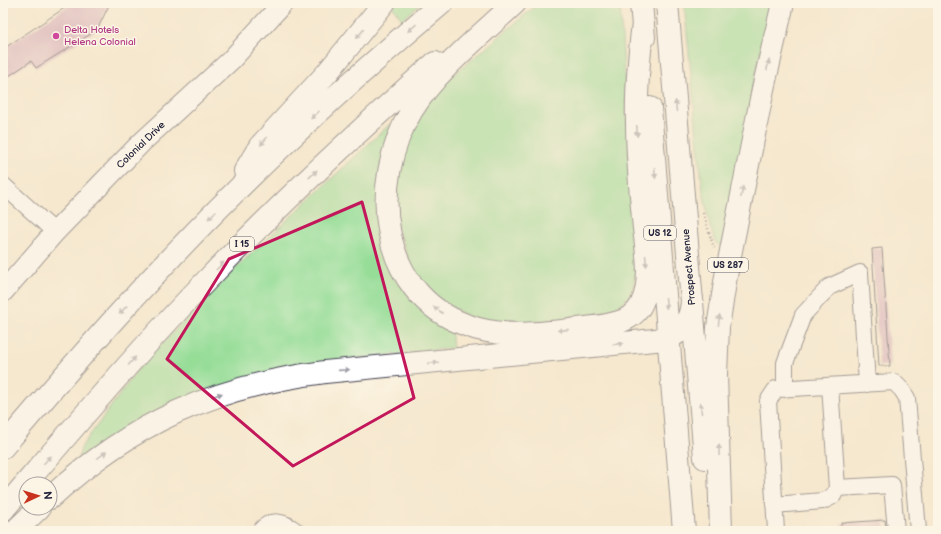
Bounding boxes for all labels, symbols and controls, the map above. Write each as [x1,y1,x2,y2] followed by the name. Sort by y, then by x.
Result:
[64,24,136,48] place label: Delta Hotels Helena Colonial
[407,24,418,33] one-way arrow
[355,28,364,39] one-way arrow
[51,31,61,41] marker: Delta Hotels Helena Colonial
[765,59,771,71] one-way arrow
[672,100,679,112] one-way arrow
[311,110,320,119] one-way arrow
[114,119,168,171] street label: Colonial Drive
[634,125,640,138] one-way arrow
[259,136,268,147] one-way arrow
[652,167,659,179] one-way arrow
[307,170,318,179] one-way arrow
[740,186,746,198] one-way arrow
[207,210,217,220] one-way arrow
[644,226,676,240] road number: US 12
[680,228,698,306] street label: Prospect Avenue
[230,237,254,251] road number: I 15
[643,255,650,267] one-way arrow
[708,258,748,272] road number: US 287
[215,261,225,271] one-way arrow
[663,297,670,309] one-way arrow
[118,305,128,315] one-way arrow
[433,306,443,314] one-way arrow
[716,314,722,326] one-way arrow
[557,327,569,333] one-way arrow
[612,341,624,347] one-way arrow
[127,357,136,366] one-way arrow
[427,359,439,366] one-way arrow
[338,367,350,374] one-way arrow
[211,392,223,398] one-way arrow
[697,402,704,414] one-way arrow
[715,444,722,456] one-way arrow
[96,451,107,459] one-way arrow
[42,454,51,465] one-way arrow
[18,476,58,516] north arrow
[41,491,54,500] text: N

